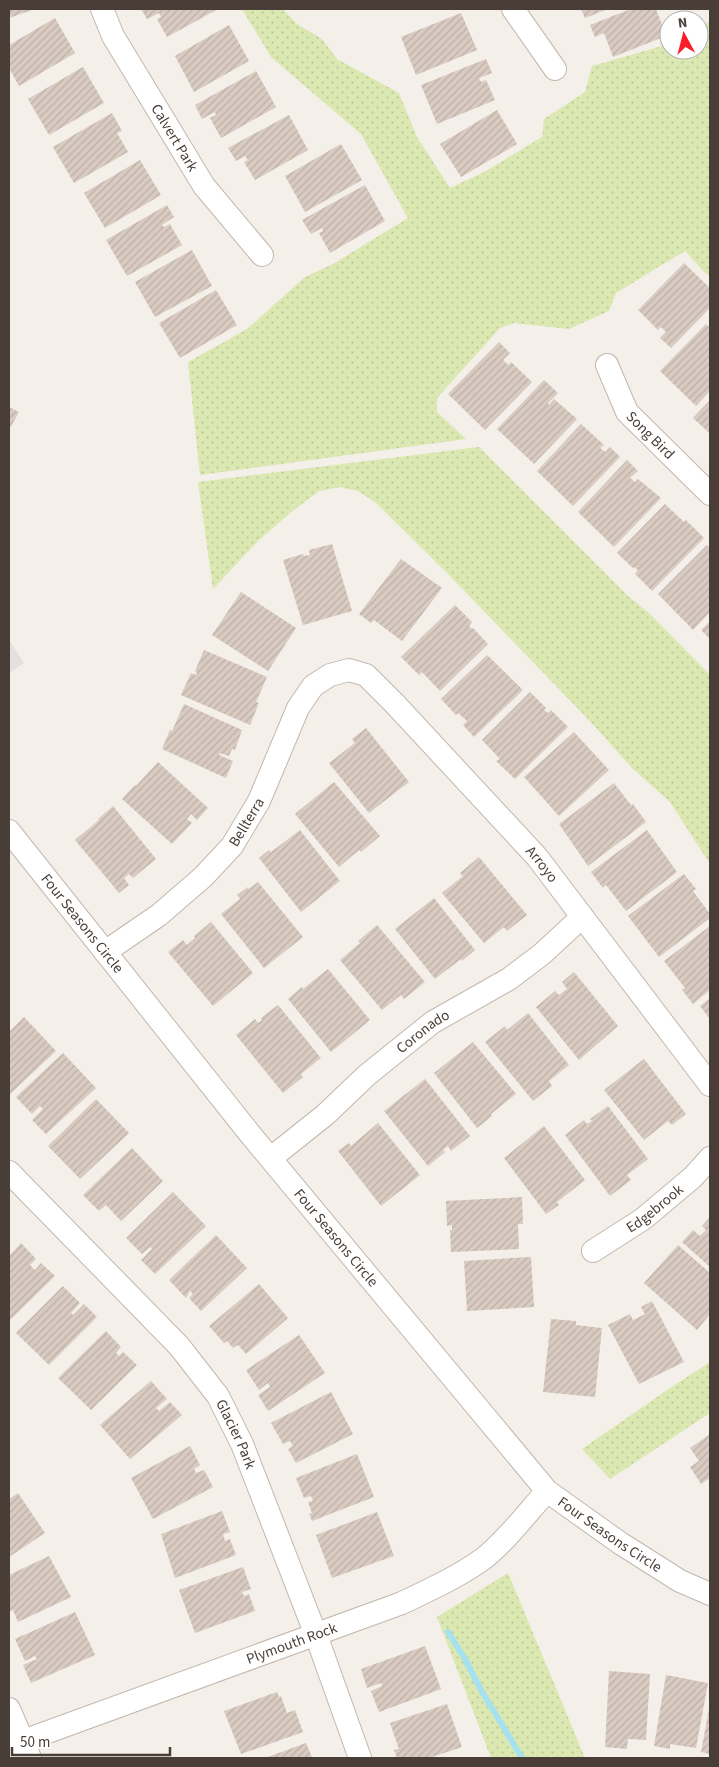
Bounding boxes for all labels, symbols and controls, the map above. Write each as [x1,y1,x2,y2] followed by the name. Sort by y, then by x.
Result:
[659,10,709,60] north arrow
[677,13,688,34] text: N
[146,100,203,176] street label: Calvert Park
[621,407,679,464] street label: Song Bird
[224,794,270,851] street label: Bellterra
[521,841,563,887] street label: Arroyo
[36,869,128,978] street label: Four Seasons Circle
[392,1005,454,1059] street label: Coronado
[622,1179,689,1238] street label: Edgebrook
[289,1184,383,1292] street label: Four Seasons Circle
[210,1396,261,1473] street label: Glacier Park
[553,1492,666,1578] street label: Four Seasons Circle
[243,1617,341,1670] street label: Plymouth Rock
[12,1724,170,1756] scale bar
[20,1732,50,1753] text: 50 m

